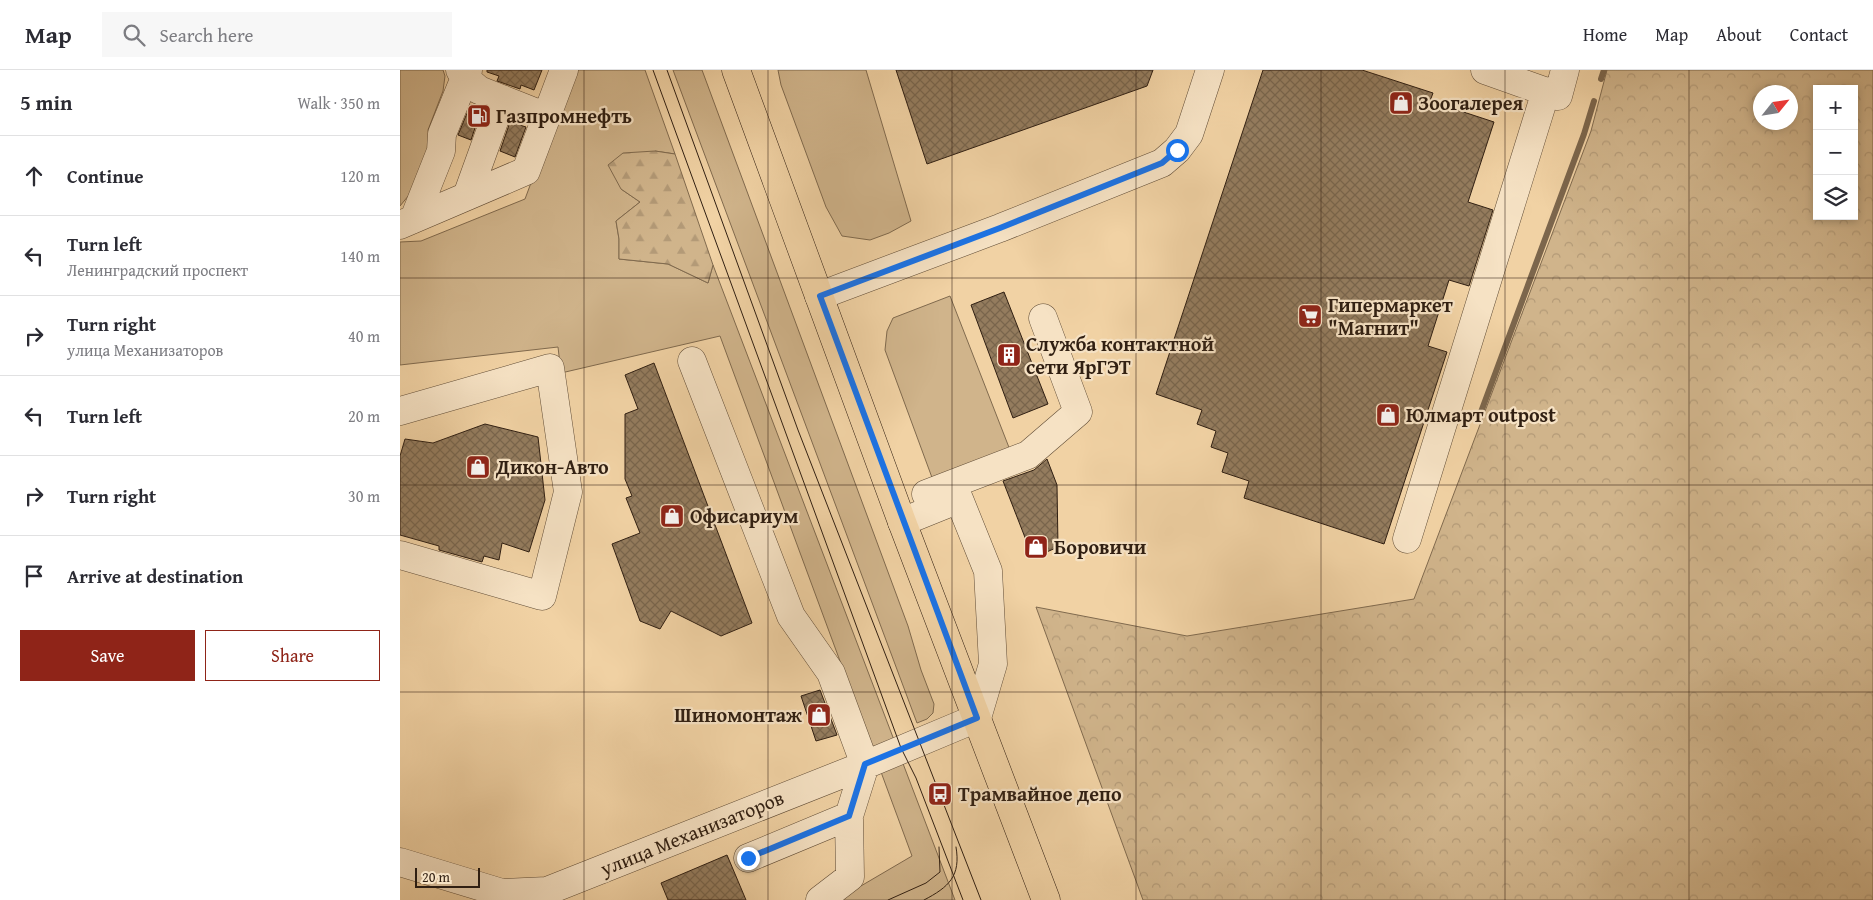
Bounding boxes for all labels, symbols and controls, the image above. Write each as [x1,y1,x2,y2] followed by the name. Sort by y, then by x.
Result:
[102,12,452,57] search box
[25,17,72,52] text: Map
[120,21,148,49] icon: search
[160,21,253,49] text: Search here
[1583,21,1627,48] text: Home
[1655,21,1688,48] text: Map
[1716,21,1762,48] text: About
[1790,21,1848,48] text: Contact
[1753,85,1798,130] north arrow
[1813,85,1858,220] map controls
[1813,85,1858,130] button: +
[20,87,72,118] text: 5 min
[1418,88,1523,117] place label: Зоогалерея
[1388,90,1414,116] shop icon: Зоогалерея
[297,91,380,115] text: Walk · 350 m
[496,101,632,130] place label: Газпромнефть
[466,103,492,129] fuel station icon: Газпромнефть
[1813,130,1858,175] button: −
[1166,139,1189,162] route start
[20,162,48,190] icon: ahead
[67,162,144,190] text: Continue
[340,164,380,188] text: 120 m
[1813,175,1858,220] button: layers
[67,230,142,258] text: Turn left
[20,242,48,270] icon: left
[340,244,380,268] text: 140 m
[67,258,248,282] text: Ленинградский проспект
[1328,290,1453,342] place label: Гипермаркет "Магнит"
[1297,303,1323,329] supermarket icon: Гипермаркет "Магнит"
[67,310,156,338] text: Turn right
[20,322,48,350] icon: right
[348,324,380,348] text: 40 m
[1026,329,1214,381] place label: Служба контактной сети ЯрГЭТ
[67,338,223,362] text: улица Механизаторов
[996,342,1022,368] building icon: Служба контактной сети ЯрГЭТ
[1406,400,1556,429] place label: Юлмарт outpost
[20,402,48,430] icon: left
[67,402,142,430] text: Turn left
[1375,402,1401,428] shop icon: Юлмарт outpost
[348,404,380,428] text: 20 m
[495,452,609,481] place label: Дикон-Авто
[465,454,491,480] shop icon: Дикон-Авто
[20,482,48,510] icon: right
[67,482,156,510] text: Turn right
[348,484,380,508] text: 30 m
[690,501,798,530] place label: Офисариум
[659,503,685,529] shop icon: Офисариум
[1054,532,1147,561] place label: Боровичи
[1023,534,1049,560] shop icon: Боровичи
[20,562,48,590] icon: arrive
[67,562,243,590] text: Arrive at destination
[20,630,195,681] button: Save
[205,630,380,681] button: Share
[674,700,802,729] place label: Шиномонтаж
[806,702,832,728] shop icon: Шиномонтаж
[958,779,1122,808] place label: Трамвайное депо
[927,781,953,807] bus stop icon: Трамвайное депо
[595,782,788,883] street label: улица Механизаторов
[737,847,760,870] route end
[415,865,480,888] scale bar
[422,867,450,887] text: 20 m

